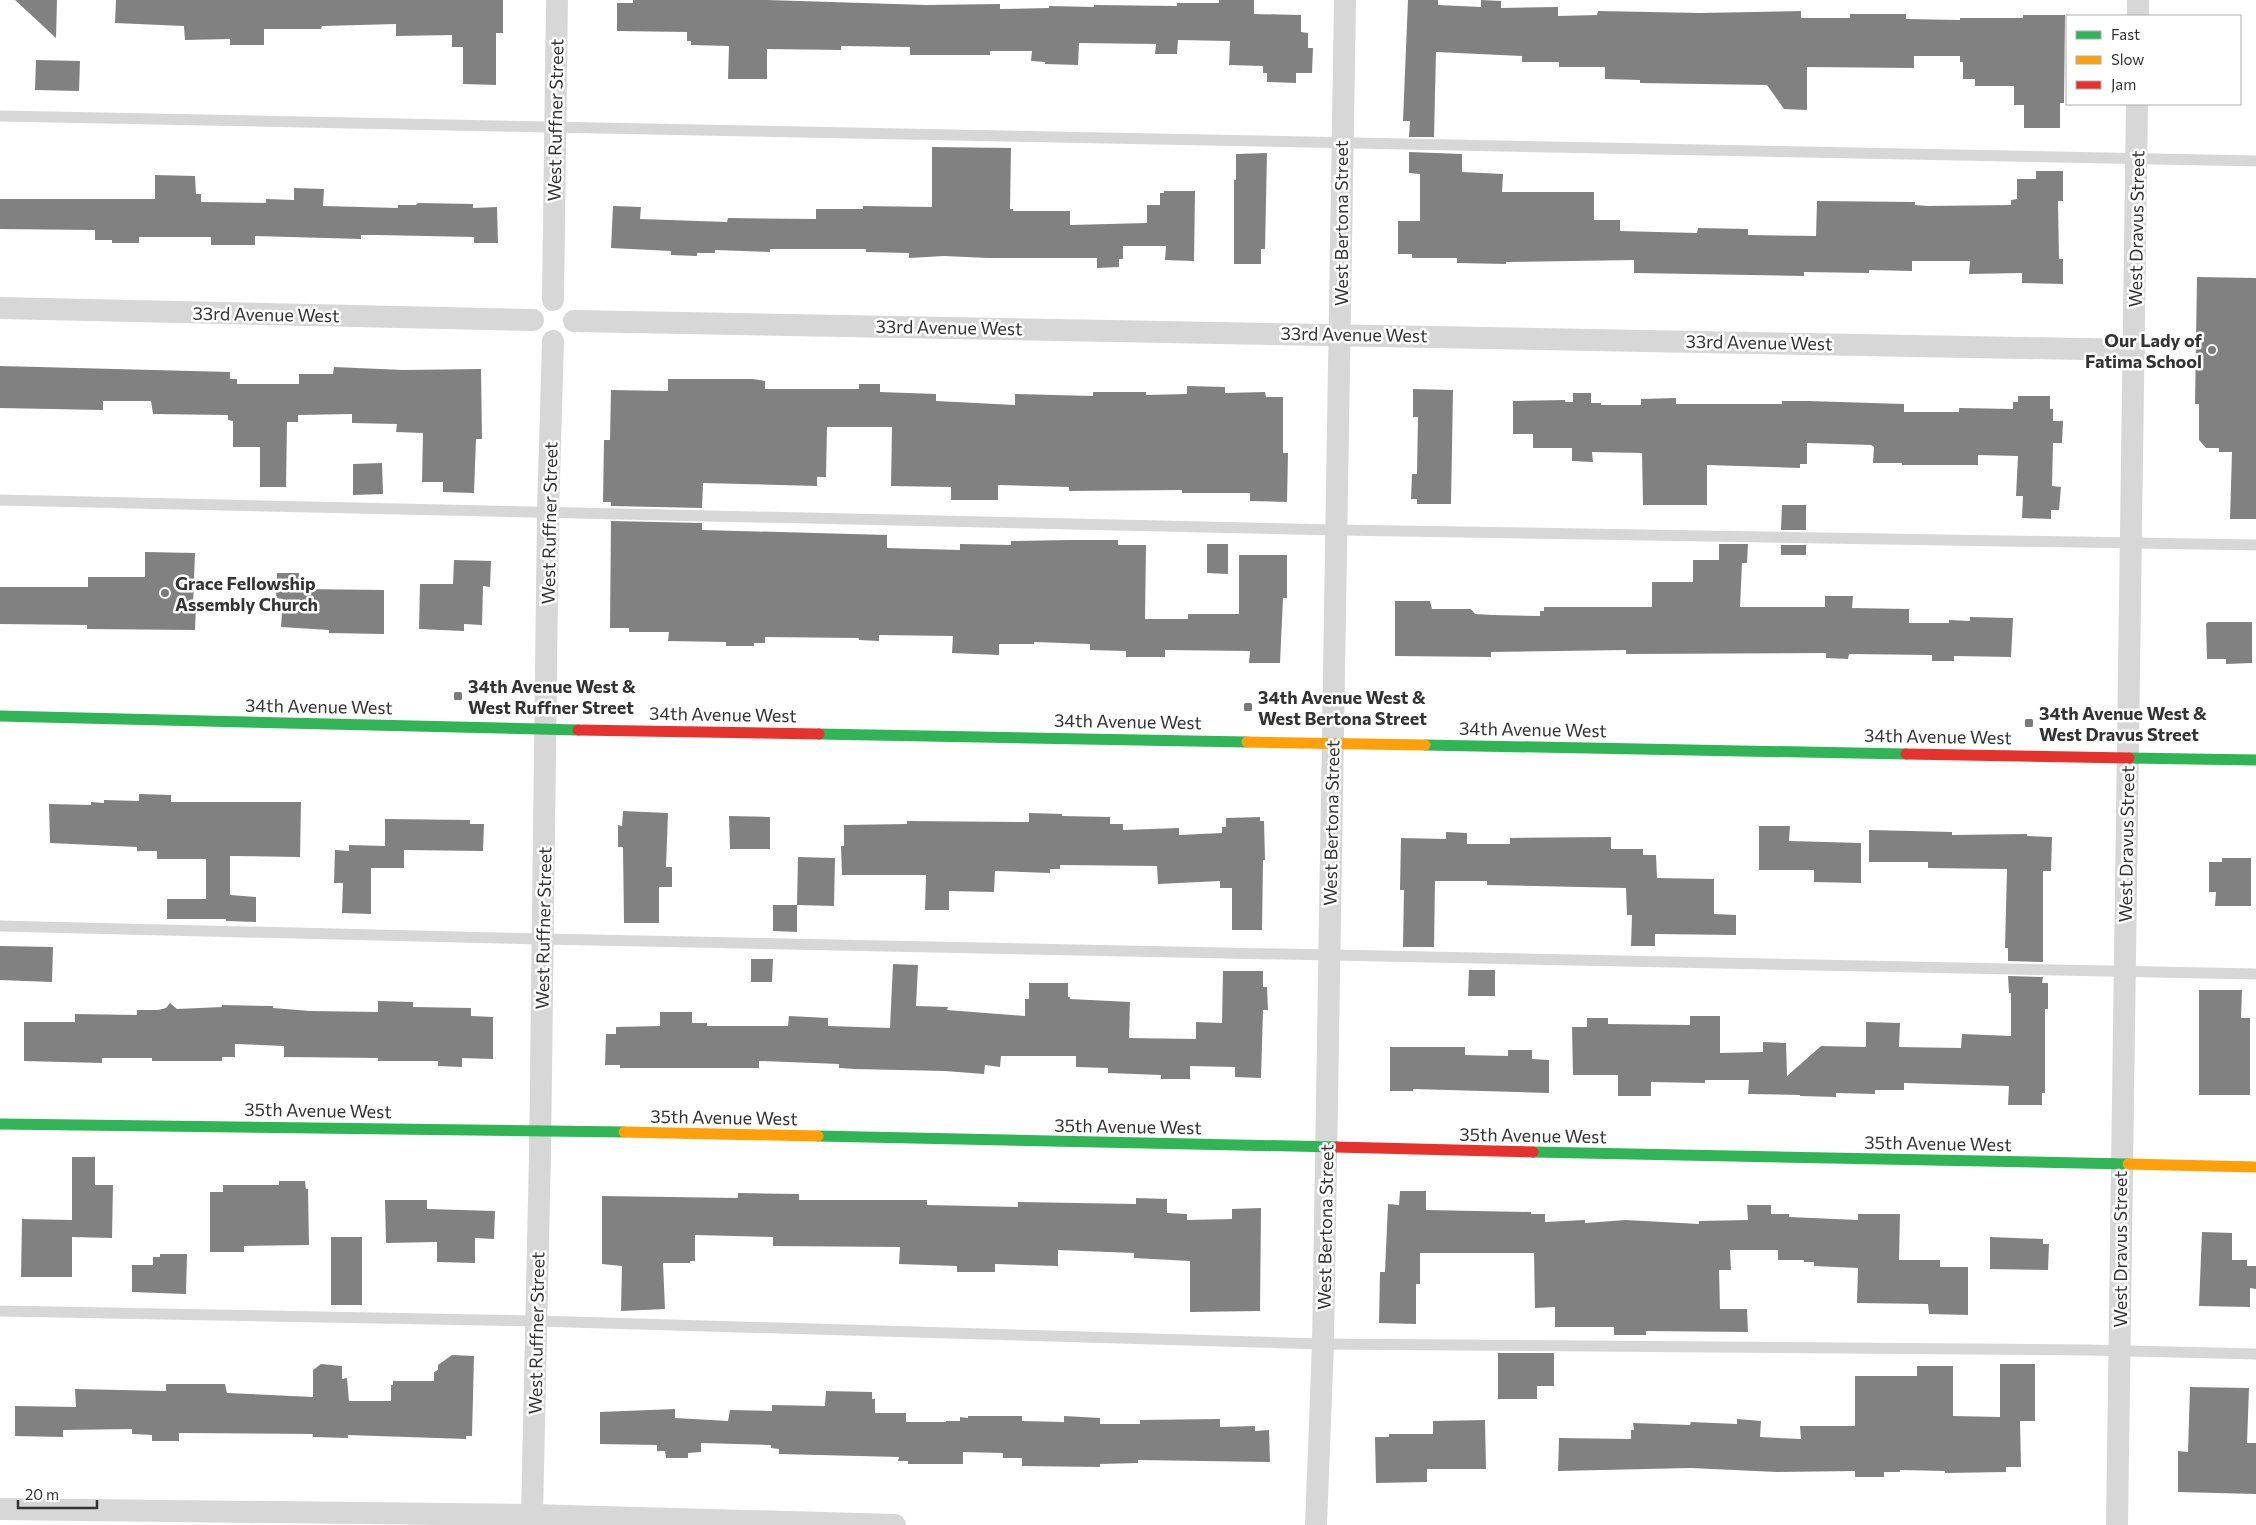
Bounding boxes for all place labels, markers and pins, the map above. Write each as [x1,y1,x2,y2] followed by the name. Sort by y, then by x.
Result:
[2085,329,2203,372] place label: Our Lady of Fatima School
[2206,344,2218,356] marker: Our Lady of Fatima School
[175,572,318,615] place label: Grace Fellowship Assembly Church
[159,587,171,599] marker: Grace Fellowship Assembly Church
[468,675,636,718] place label: 34th Avenue West & West Ruffner Street
[1258,686,1427,729] place label: 34th Avenue West & West Bertona Street
[452,690,464,702] marker: 34th Avenue West & West Ruffner Street
[1242,701,1254,713] marker: 34th Avenue West & West Bertona Street
[2039,702,2207,745] place label: 34th Avenue West & West Dravus Street
[2023,717,2035,729] marker: 34th Avenue West & West Dravus Street

